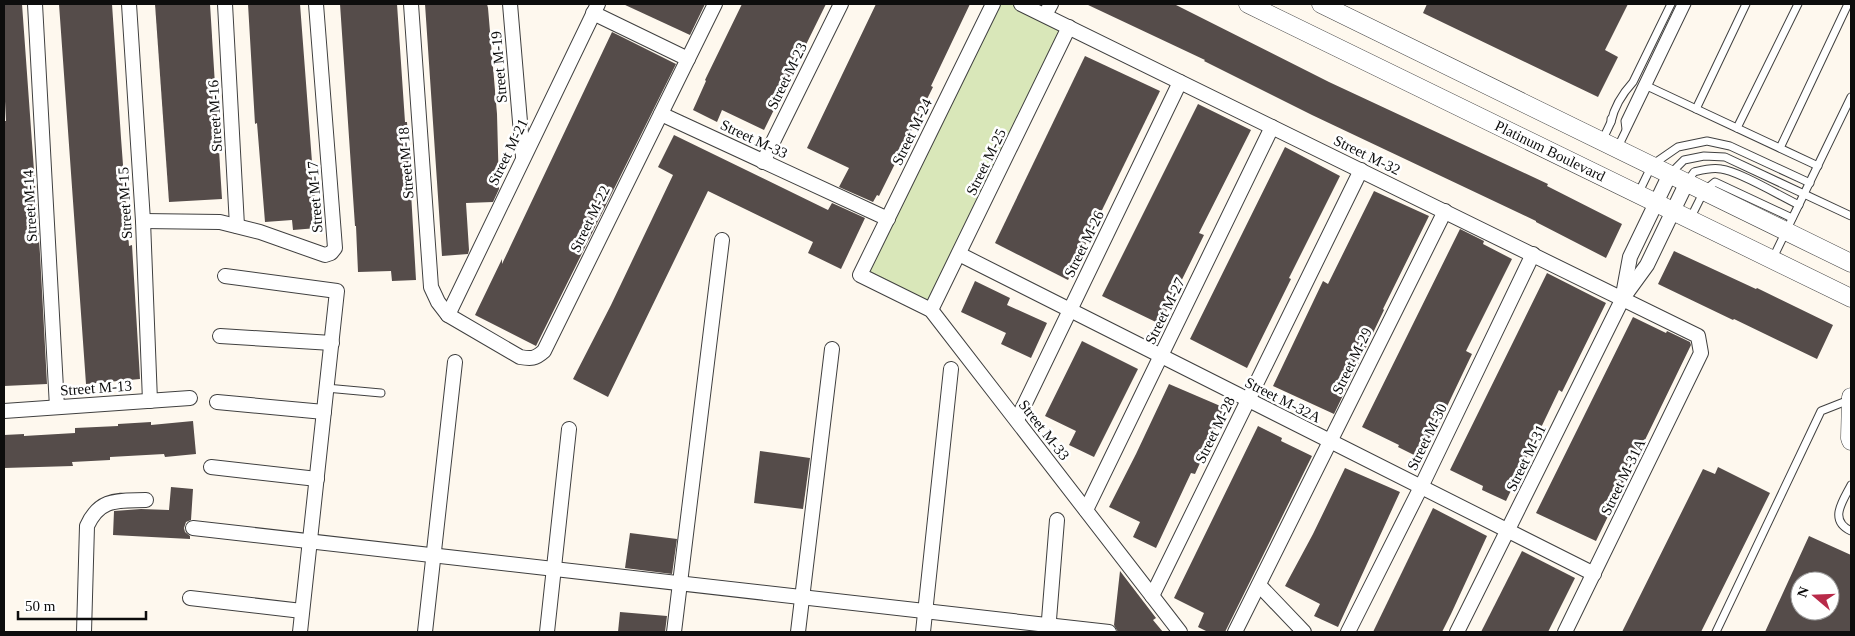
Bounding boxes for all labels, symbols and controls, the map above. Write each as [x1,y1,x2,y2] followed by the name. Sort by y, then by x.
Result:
[488,30,510,104] street label: Street M-19
[764,40,810,112] street label: Street M-23
[205,79,225,152] street label: Street M-16
[889,96,935,168] street label: Street M-24
[485,116,531,188] street label: Street M-21
[718,117,790,161] street label: Street M-33
[1492,117,1608,185] street label: Platinum Boulevard
[396,126,416,200] street label: Street M-18
[963,126,1009,198] street label: Street M-25
[1331,132,1403,178] street label: Street M-32
[304,160,325,234] street label: Street M-17
[115,167,135,239] street label: Street M-15
[20,169,40,242] street label: Street M-14
[567,183,613,255] street label: Street M-22
[1061,208,1107,280] street label: Street M-26
[1142,275,1188,347] street label: Street M-27
[1329,325,1375,397] street label: Street M-29
[1242,374,1324,426] street label: Street M-32A
[59,378,133,398] street label: Street M-13
[1192,394,1238,466] street label: Street M-28
[1016,397,1072,463] street label: Street M-33
[1404,401,1450,473] street label: Street M-30
[1503,422,1549,494] street label: Street M-31
[1598,436,1648,518] street label: Street M-31A
[1790,571,1840,621] north arrow
[1794,585,1812,599] text: N
[18,588,145,620] scale bar
[25,598,56,614] text: 50 m

